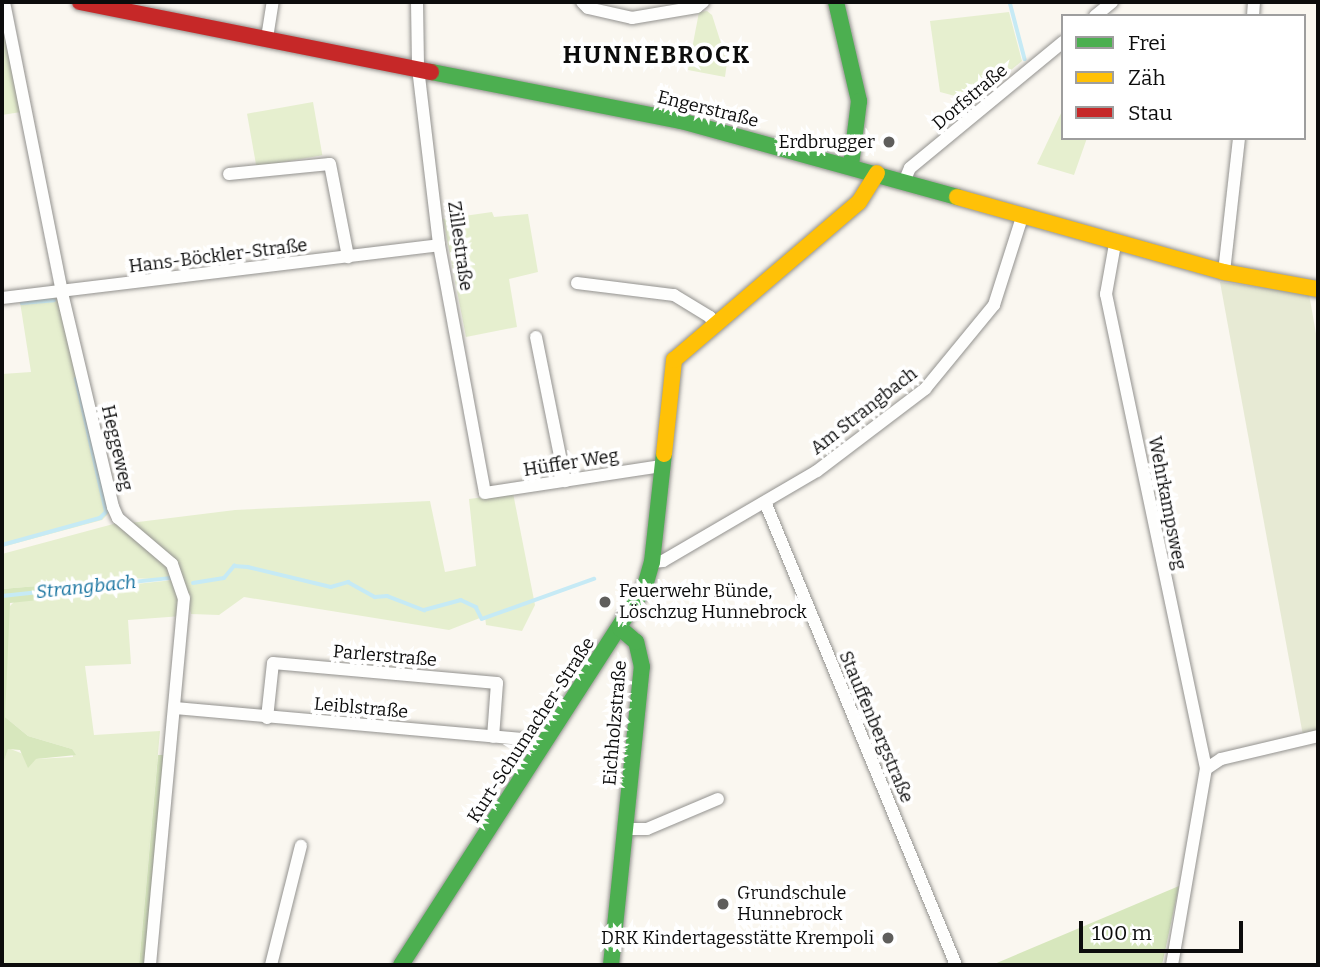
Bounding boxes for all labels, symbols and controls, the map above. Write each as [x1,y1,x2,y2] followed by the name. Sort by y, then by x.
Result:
[1061,14,1306,140] legend
[1128,30,1166,56] text: Frei
[564,42,750,70] district label: HUNNEBROCK
[928,60,1012,134] street label: Dorfstraße
[1128,65,1166,91] text: Zäh
[655,86,761,132] street label: Engerstraße
[1128,100,1172,126] text: Stau
[779,131,875,153] place label: Erdbrugger
[881,134,897,150] marker: Erdbrugger
[443,200,477,292] street label: Zillestraße
[128,234,308,278] street label: Hans-Böckler-Straße
[806,363,922,459] street label: Am Strangbach
[97,403,137,493] street label: Heggeweg
[1143,434,1191,572] street label: Wehrkampsweg
[522,445,620,481] street label: Hüffer Weg
[35,570,137,604] water label: Strangbach
[619,581,807,624] place label: Feuerwehr Bünde, Löschzug Hunnebrock
[597,594,613,610] marker: Feuerwehr Bünde, Löschzug Hunnebrock
[463,633,599,827] street label: Kurt-Schumacher-Straße
[332,641,438,671] street label: Parlerstraße
[834,648,918,806] street label: Stauffenbergstraße
[599,660,631,786] street label: Eichholzstraße
[313,693,409,723] street label: Leiblstraße
[737,883,846,926] place label: Grundschule Hunnebrock
[715,896,731,912] marker: Grundschule Hunnebrock
[1082,908,1246,952] scale bar
[1092,920,1152,946] text: 100 m
[601,927,874,949] place label: DRK Kindertagesstätte Krempoli
[880,930,896,946] marker: DRK Kindertagesstätte Krempoli

